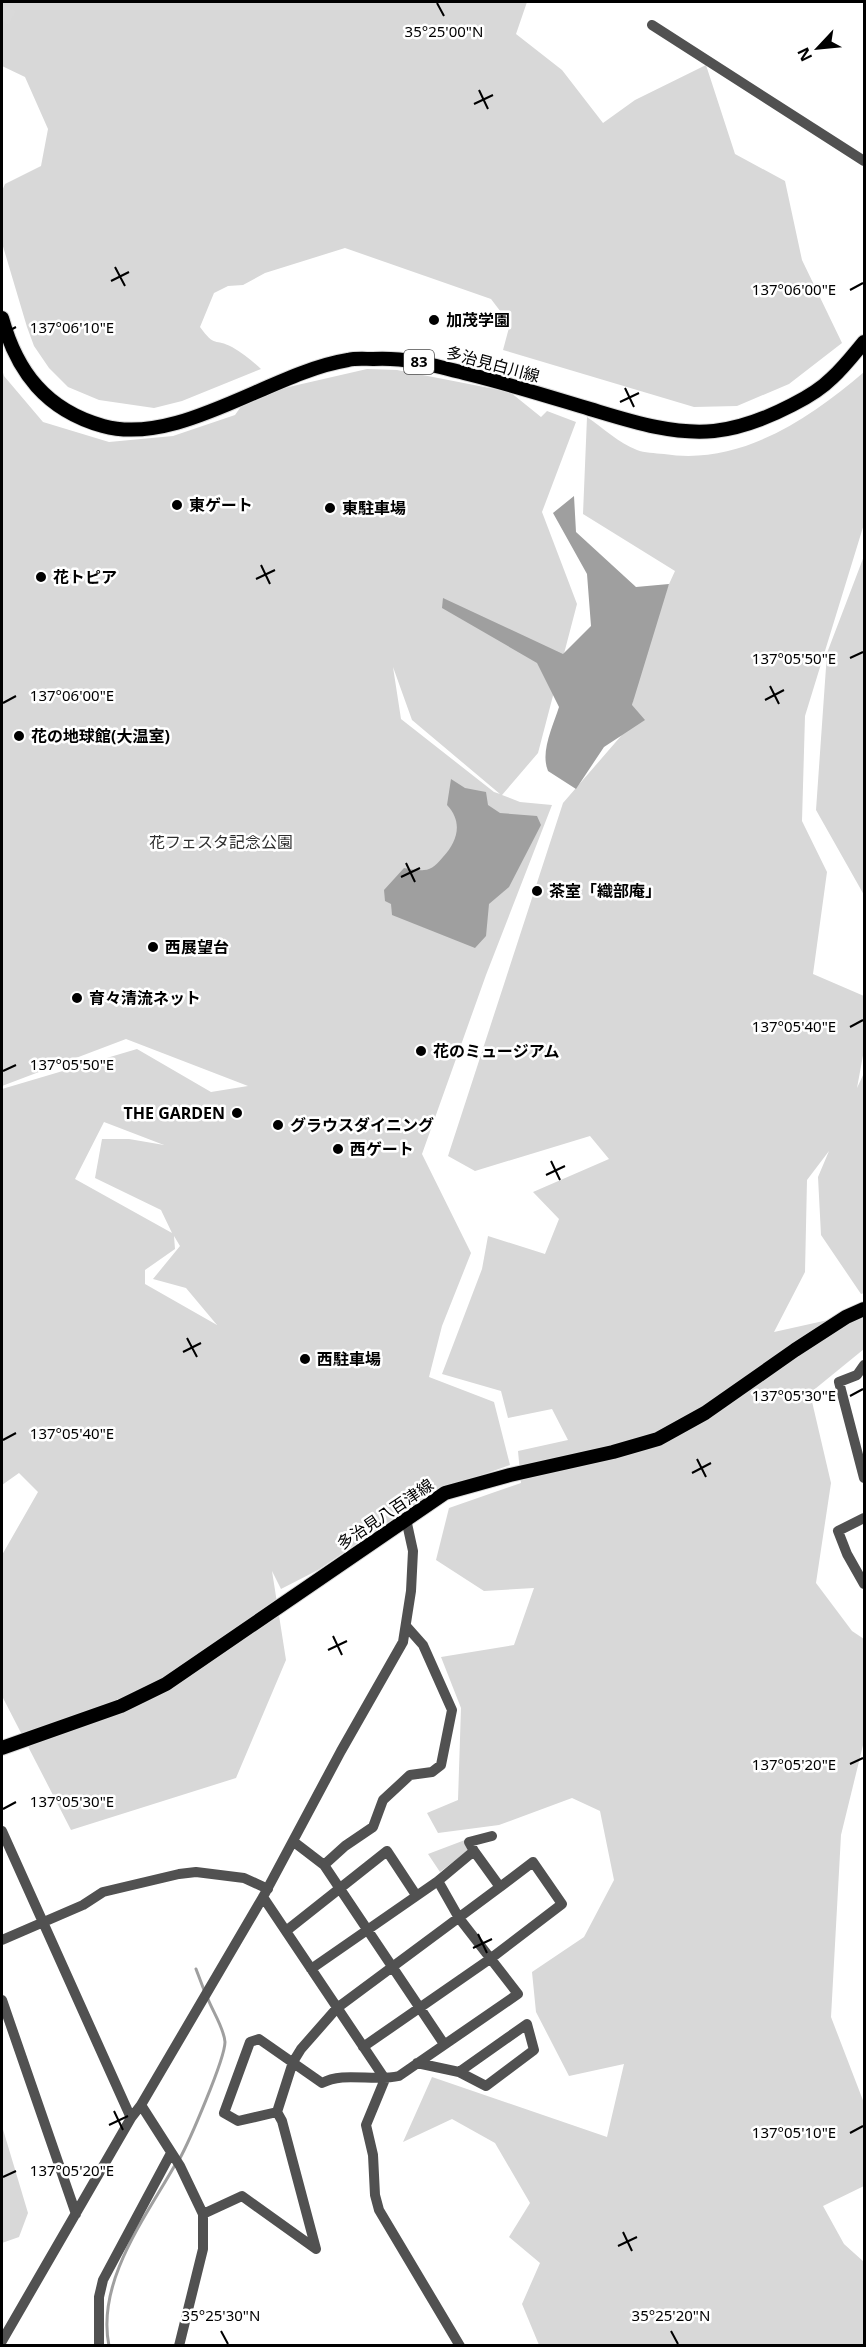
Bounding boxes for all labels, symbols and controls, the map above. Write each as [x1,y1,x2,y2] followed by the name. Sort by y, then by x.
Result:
[788,18,848,78] north arrow
[405,21,483,41] text: 35°25'00"N
[792,44,817,65] text: N
[752,279,836,299] text: 137°06'00"E
[446,309,510,331] place label: 加茂学園
[427,313,441,327] marker: 加茂学園
[30,317,114,337] text: 137°06'10"E
[444,341,542,387] street label: 多治見白川線
[404,350,434,374] road number: 83
[189,494,253,516] place label: 東ゲート
[342,497,406,519] place label: 東駐車場
[170,498,184,512] marker: 東ゲート
[323,501,337,515] marker: 東駐車場
[53,566,117,588] place label: 花トピア
[34,570,48,584] marker: 花トピア
[752,648,836,668] text: 137°05'50"E
[30,685,114,705] text: 137°06'00"E
[31,725,170,747] place label: 花の地球館(大温室)
[12,729,26,743] marker: 花の地球館(大温室)
[149,831,293,853] park label: 花フェスタ記念公園
[549,880,661,902] place label: 茶室「織部庵」
[530,884,544,898] marker: 茶室「織部庵」
[165,936,229,958] place label: 西展望台
[146,940,160,954] marker: 西展望台
[89,987,201,1009] place label: 育々清流ネット
[70,991,84,1005] marker: 育々清流ネット
[752,1016,836,1036] text: 137°05'40"E
[433,1040,560,1062] place label: 花のミュージアム
[414,1044,428,1058] marker: 花のミュージアム
[30,1054,114,1074] text: 137°05'50"E
[124,1102,225,1124] place label: THE GARDEN
[230,1106,244,1120] marker: THE GARDEN
[290,1114,434,1136] place label: グラウスダイニング
[271,1118,285,1132] marker: グラウスダイニング
[350,1138,414,1160] place label: 西ゲート
[331,1142,345,1156] marker: 西ゲート
[317,1348,381,1370] place label: 西駐車場
[298,1352,312,1366] marker: 西駐車場
[752,1385,836,1405] text: 137°05'30"E
[30,1423,114,1443] text: 137°05'40"E
[332,1474,438,1554] street label: 多治見八百津線
[752,1754,836,1774] text: 137°05'20"E
[30,1791,114,1811] text: 137°05'30"E
[752,2122,836,2142] text: 137°05'10"E
[30,2160,114,2180] text: 137°05'20"E
[182,2305,260,2325] text: 35°25'30"N
[632,2305,710,2325] text: 35°25'20"N

